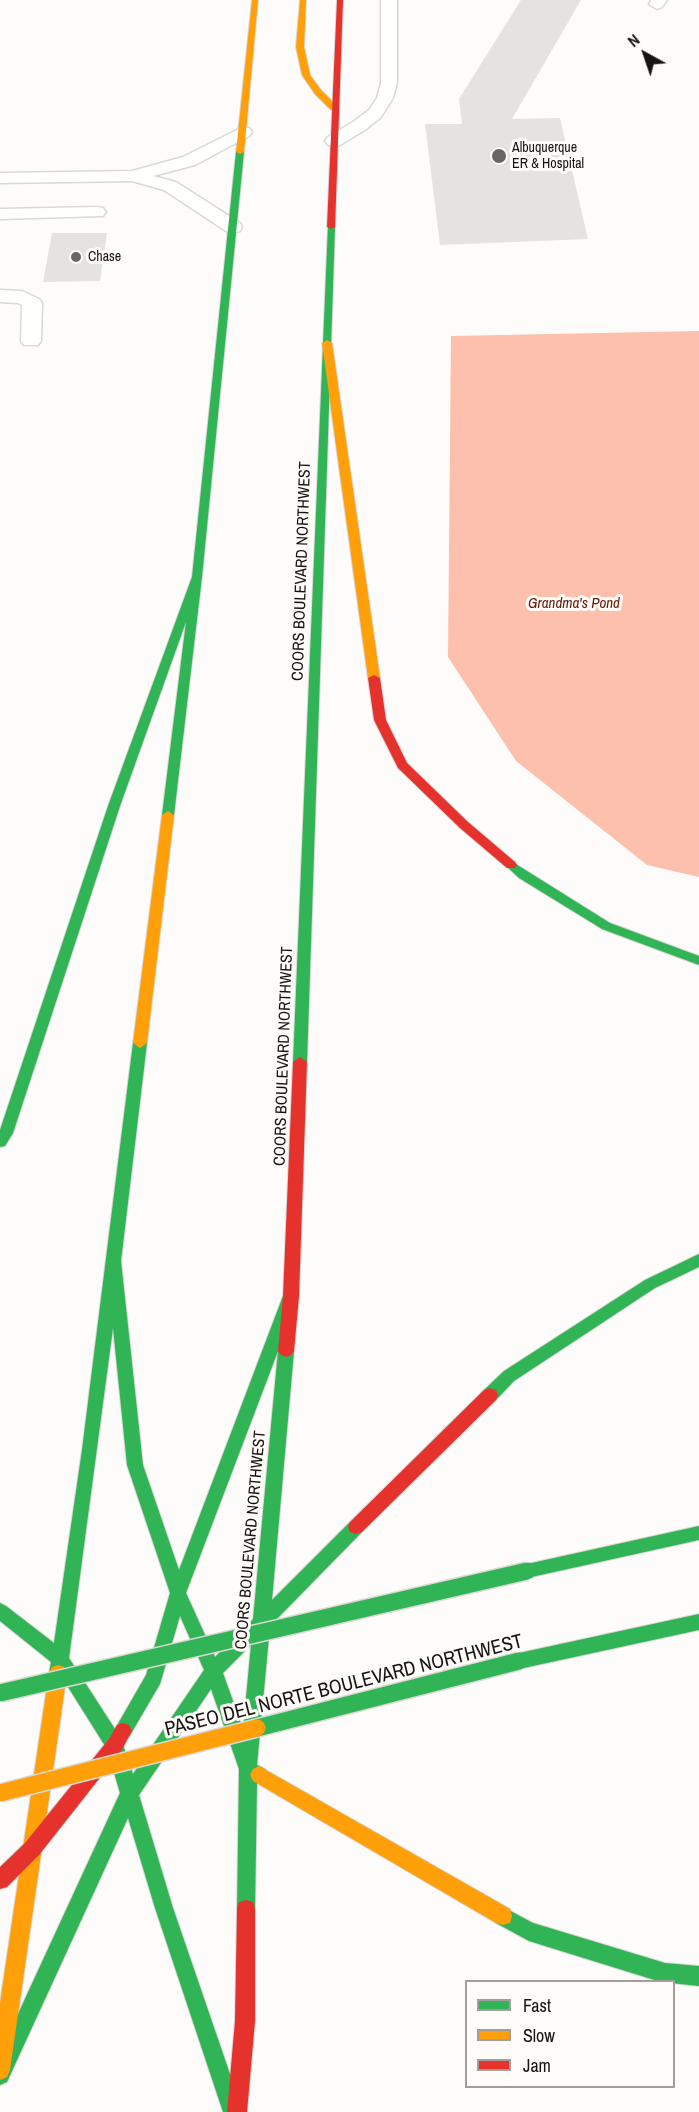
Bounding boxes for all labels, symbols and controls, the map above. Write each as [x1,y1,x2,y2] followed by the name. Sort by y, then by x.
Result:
[615,24,675,84] north arrow
[623,29,644,52] text: N
[512,140,584,172] place label: Albuquerque ER & Hospital
[490,147,508,165] marker: Albuquerque ER & Hospital
[88,249,121,265] place label: Chase
[69,250,83,264] marker: Chase
[289,461,315,681] street label: COORS BOULEVARD NORTHWEST
[528,595,620,613] water label: Grandma's Pond
[271,946,297,1166] street label: COORS BOULEVARD NORTHWEST
[232,1430,270,1650] street label: COORS BOULEVARD NORTHWEST
[163,1630,525,1742] street label: PASEO DEL NORTE BOULEVARD NORTHWEST
[465,1980,675,2088] legend
[523,1993,551,2018] text: Fast
[523,2023,555,2048] text: Slow
[523,2053,551,2078] text: Jam

